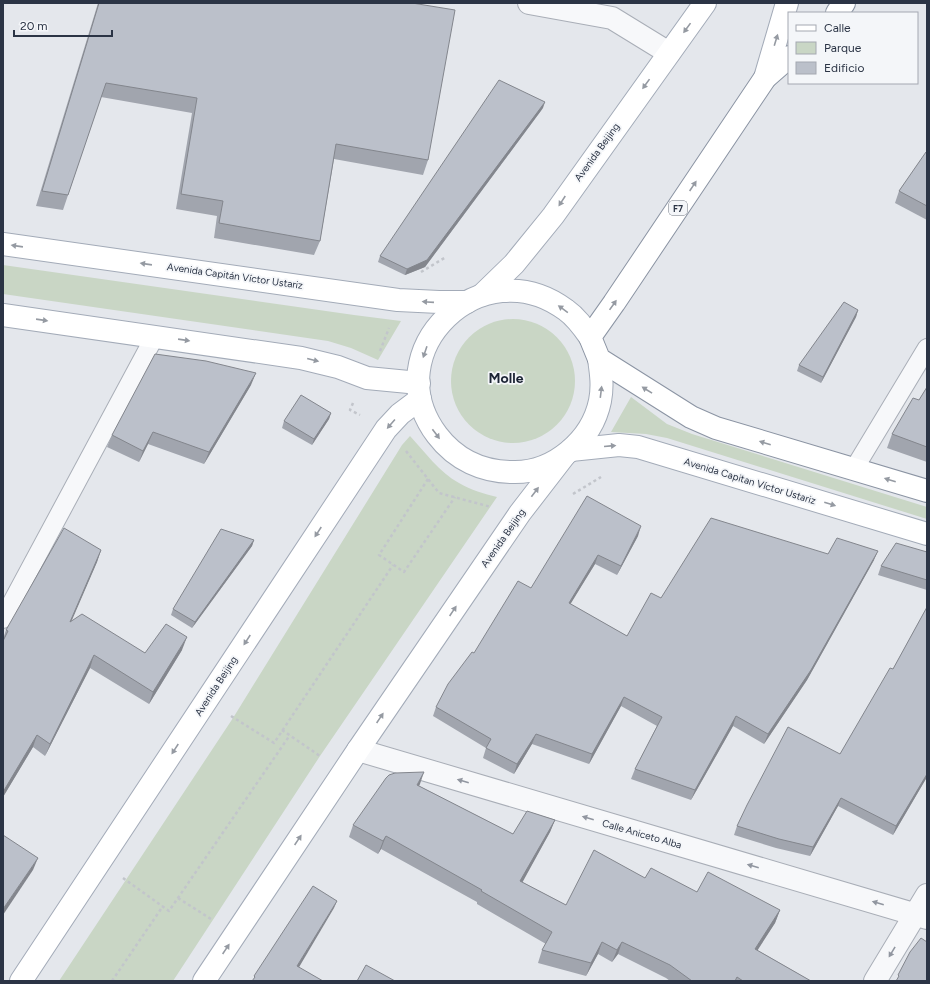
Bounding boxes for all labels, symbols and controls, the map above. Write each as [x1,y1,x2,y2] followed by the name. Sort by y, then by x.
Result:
[14,12,112,38] scale bar
[788,12,918,84] legend
[20,19,48,33] text: 20 m
[824,21,851,35] text: Calle
[683,23,691,33] one-way arrow
[773,34,779,46] one-way arrow
[824,41,862,55] text: Parque
[824,61,864,75] text: Edificio
[642,79,650,90] one-way arrow
[571,120,623,184] street label: Avenida Beijing
[689,181,697,191] one-way arrow
[558,196,566,207] one-way arrow
[669,201,687,215] road number: F7
[11,243,23,249] one-way arrow
[166,260,304,292] street label: Avenida Capitán Víctor Ustariz
[140,261,152,267] one-way arrow
[422,298,434,305] one-way arrow
[609,300,617,311] one-way arrow
[558,305,569,313] one-way arrow
[36,317,48,323] one-way arrow
[178,337,190,343] one-way arrow
[421,346,427,358] one-way arrow
[306,358,319,364] one-way arrow
[489,370,524,387] district label: Molle
[598,385,604,398] one-way arrow
[642,386,653,393] one-way arrow
[386,418,395,429] one-way arrow
[432,428,440,439] one-way arrow
[759,440,771,446] one-way arrow
[604,443,616,450] one-way arrow
[682,455,818,507] street label: Avenida Capitan Víctor Ustariz
[883,477,895,483] one-way arrow
[531,487,540,498] one-way arrow
[824,501,836,507] one-way arrow
[478,506,528,570] street label: Avenida Beijing
[315,526,322,537] one-way arrow
[449,605,457,616] one-way arrow
[243,635,251,645] one-way arrow
[192,653,240,718] street label: Avenida Beijing
[376,713,384,723] one-way arrow
[171,743,179,754] one-way arrow
[457,778,469,784] one-way arrow
[582,815,594,821] one-way arrow
[601,816,683,852] street label: Calle Aniceto Alba
[294,835,302,846] one-way arrow
[747,863,759,869] one-way arrow
[872,900,884,906] one-way arrow
[222,943,230,954] one-way arrow
[889,946,896,958] one-way arrow

